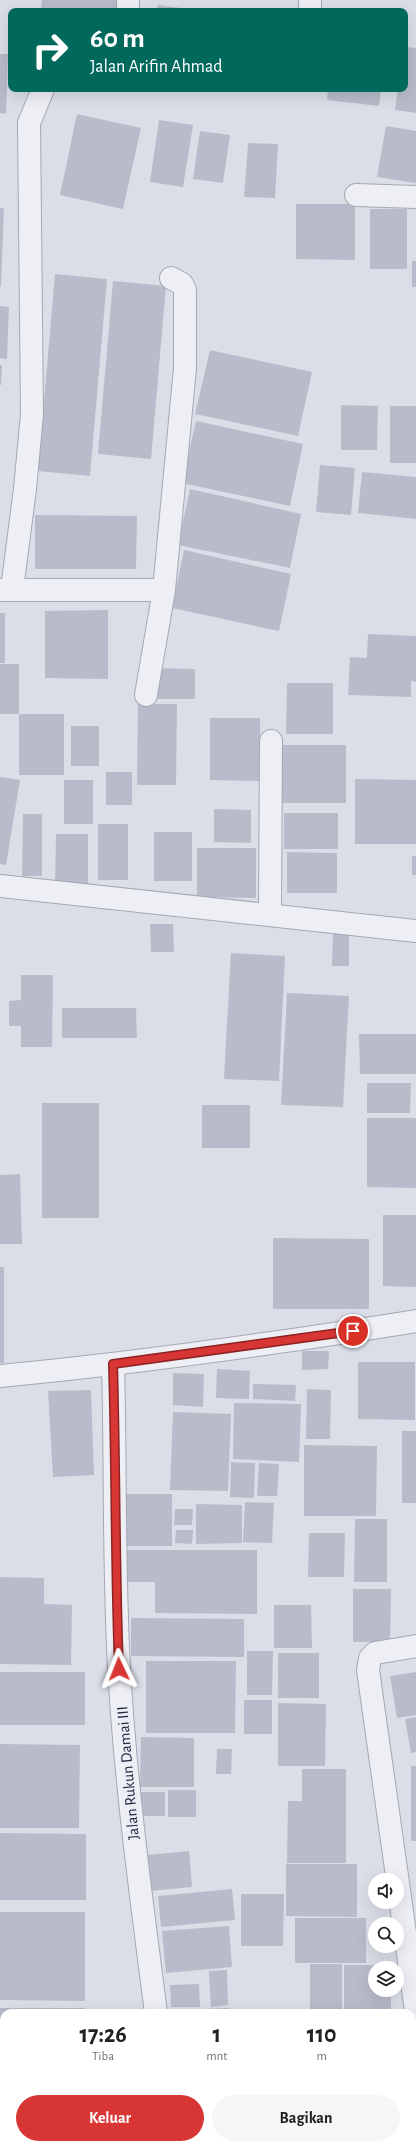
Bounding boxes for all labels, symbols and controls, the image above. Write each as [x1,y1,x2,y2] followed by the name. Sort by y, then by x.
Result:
[24,24,76,76] icon: right
[90,25,145,53] text: 60 m
[90,58,223,76] text: Jalan Arifin Ahmad
[336,1314,370,1348] pin
[342,1320,364,1342] icon: arrive
[98,1648,140,1690] position arrow
[114,1705,142,1840] street label: Jalan Rukun Damai III
[368,1873,404,1997] map controls
[368,1873,404,1909] button: sound
[368,1917,404,1953] button: search
[368,1961,404,1997] button: layers
[79,2023,127,2047] text: 17:26
[212,2023,221,2047] text: 1
[307,2023,337,2047] text: 110
[92,2050,114,2063] text: Tiba
[206,2050,227,2063] text: mnt
[316,2050,327,2063] text: m
[16,2095,204,2141] button: Keluar
[212,2095,400,2141] button: Bagikan

